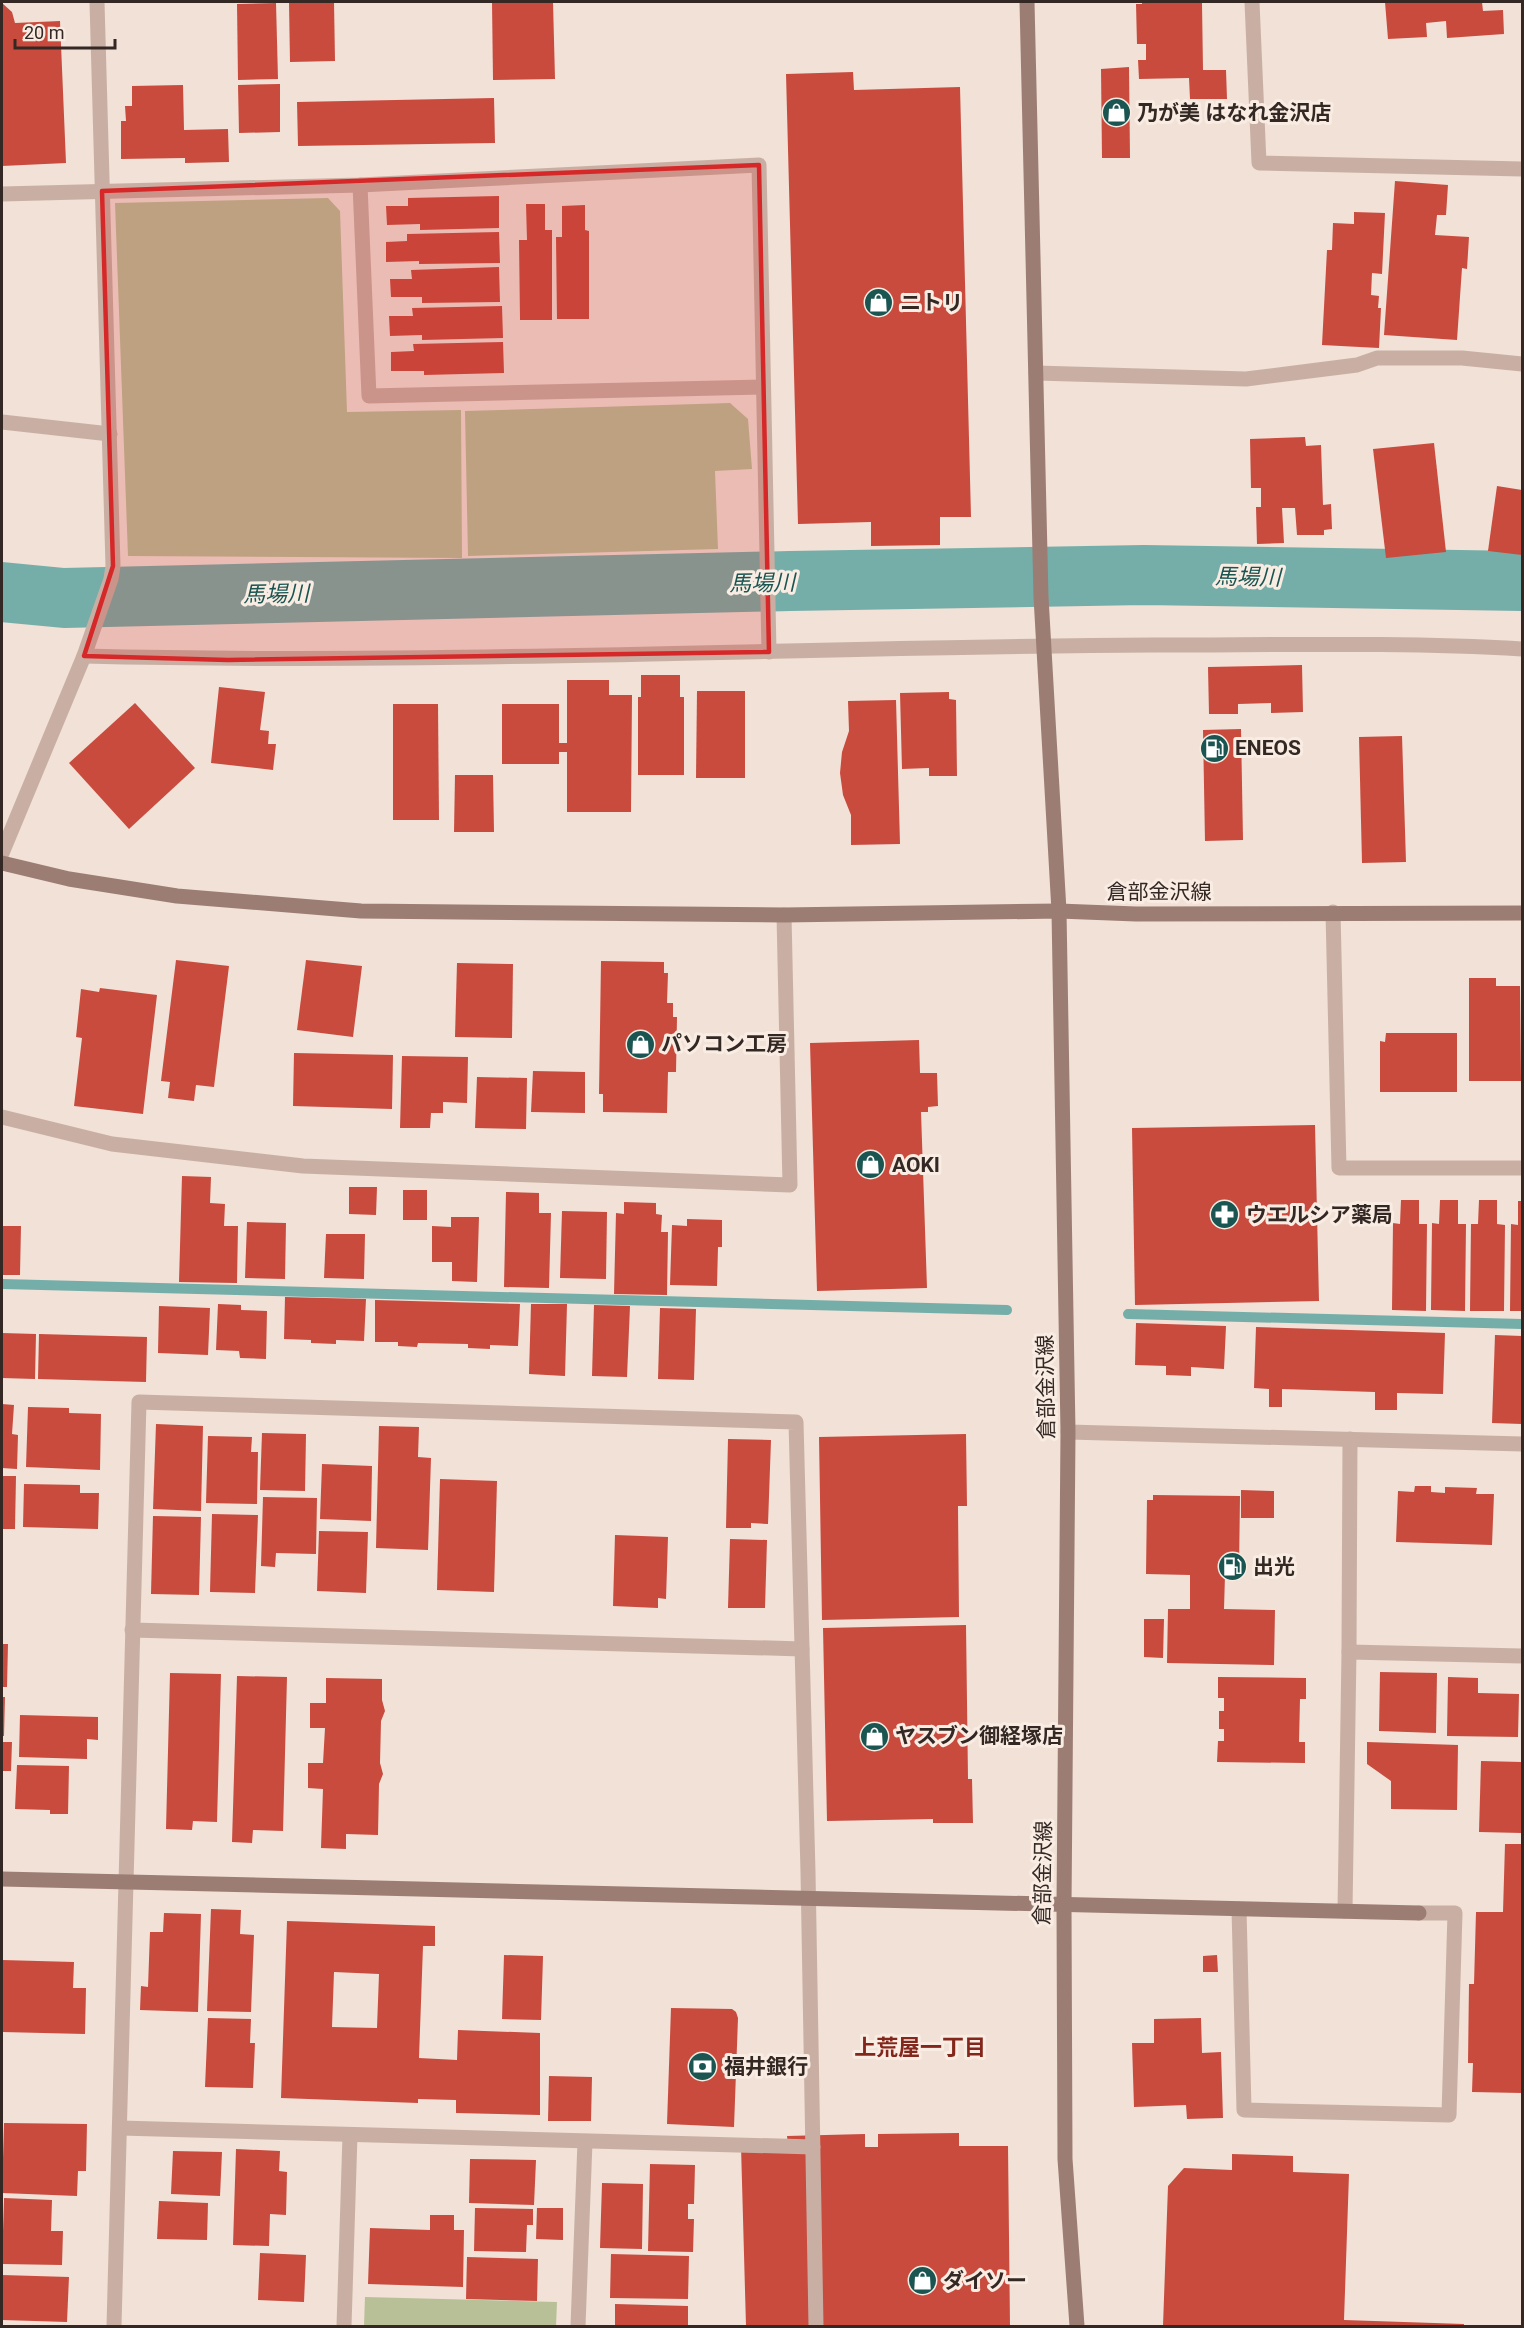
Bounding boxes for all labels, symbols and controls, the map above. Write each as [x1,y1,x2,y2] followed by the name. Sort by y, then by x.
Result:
[15,12,116,50] scale bar
[24,22,64,43] text: 20 m
[1100,97,1132,129] shop icon: 乃が美 はなれ金沢店
[1137,101,1331,125] place label: 乃が美 はなれ金沢店
[863,287,895,319] shop icon: ニトリ
[900,291,963,315] place label: ニトリ
[1215,564,1283,590] water label: 馬場川
[729,570,797,596] water label: 馬場川
[243,581,311,607] water label: 馬場川
[1198,732,1230,764] fuel station icon: ENEOS
[1235,736,1301,760] place label: ENEOS
[1107,880,1212,904] street label: 倉部金沢線
[624,1028,656,1060] shop icon: パソコン工房
[661,1032,787,1056] place label: パソコン工房
[855,1149,887,1181] shop icon: AOKI
[892,1153,940,1177] place label: AOKI
[1209,1199,1241,1231] pharmacy icon: ウエルシア薬局
[1246,1203,1393,1227] place label: ウエルシア薬局
[1033,1334,1059,1440] street label: 倉部金沢線
[1216,1551,1248,1583] fuel station icon: 出光
[1253,1555,1295,1579] place label: 出光
[858,1720,890,1752] shop icon: ヤスブン御経塚店
[895,1724,1063,1748] place label: ヤスブン御経塚店
[1030,1820,1056,1926] street label: 倉部金沢線
[854,2035,986,2060] district label: 上荒屋一丁目
[687,2051,719,2083] bank icon: 福井銀行
[724,2055,808,2079] place label: 福井銀行
[906,2265,938,2297] shop icon: ダイソー
[943,2269,1027,2293] place label: ダイソー

